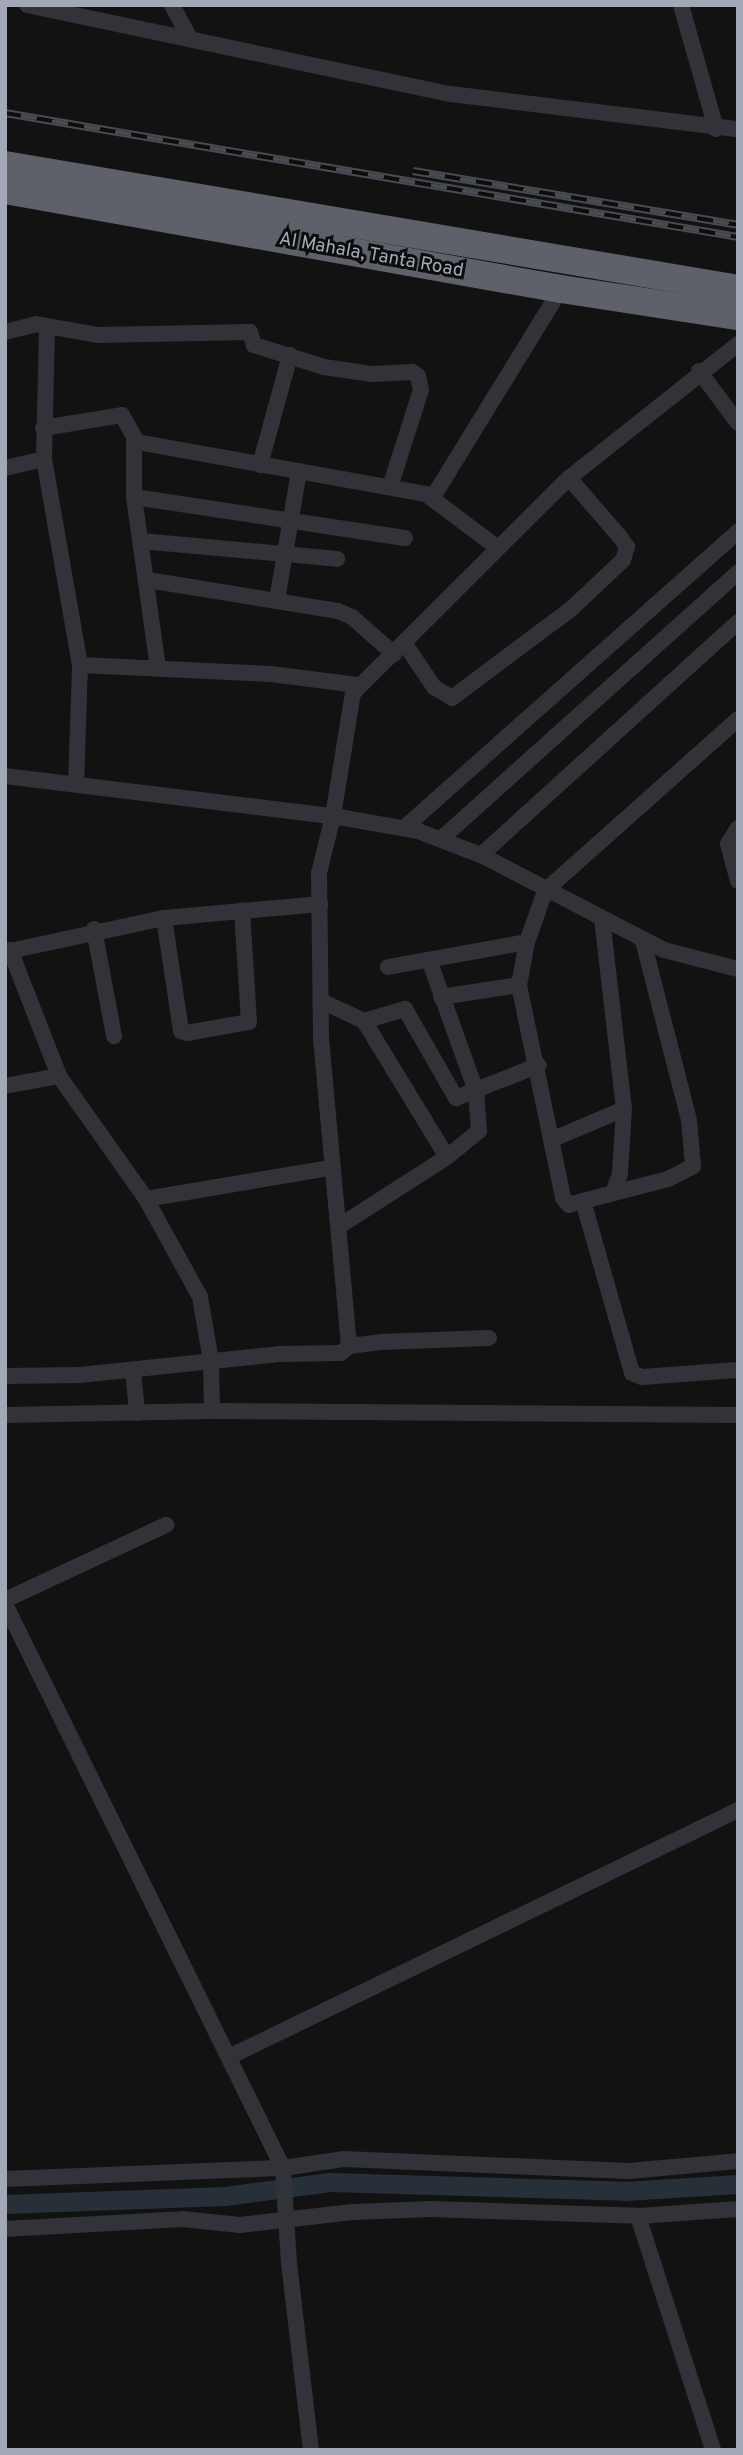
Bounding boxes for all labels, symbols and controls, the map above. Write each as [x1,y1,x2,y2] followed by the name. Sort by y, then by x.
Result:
[276,228,466,284] street label: Al Mahala, Tanta Road

